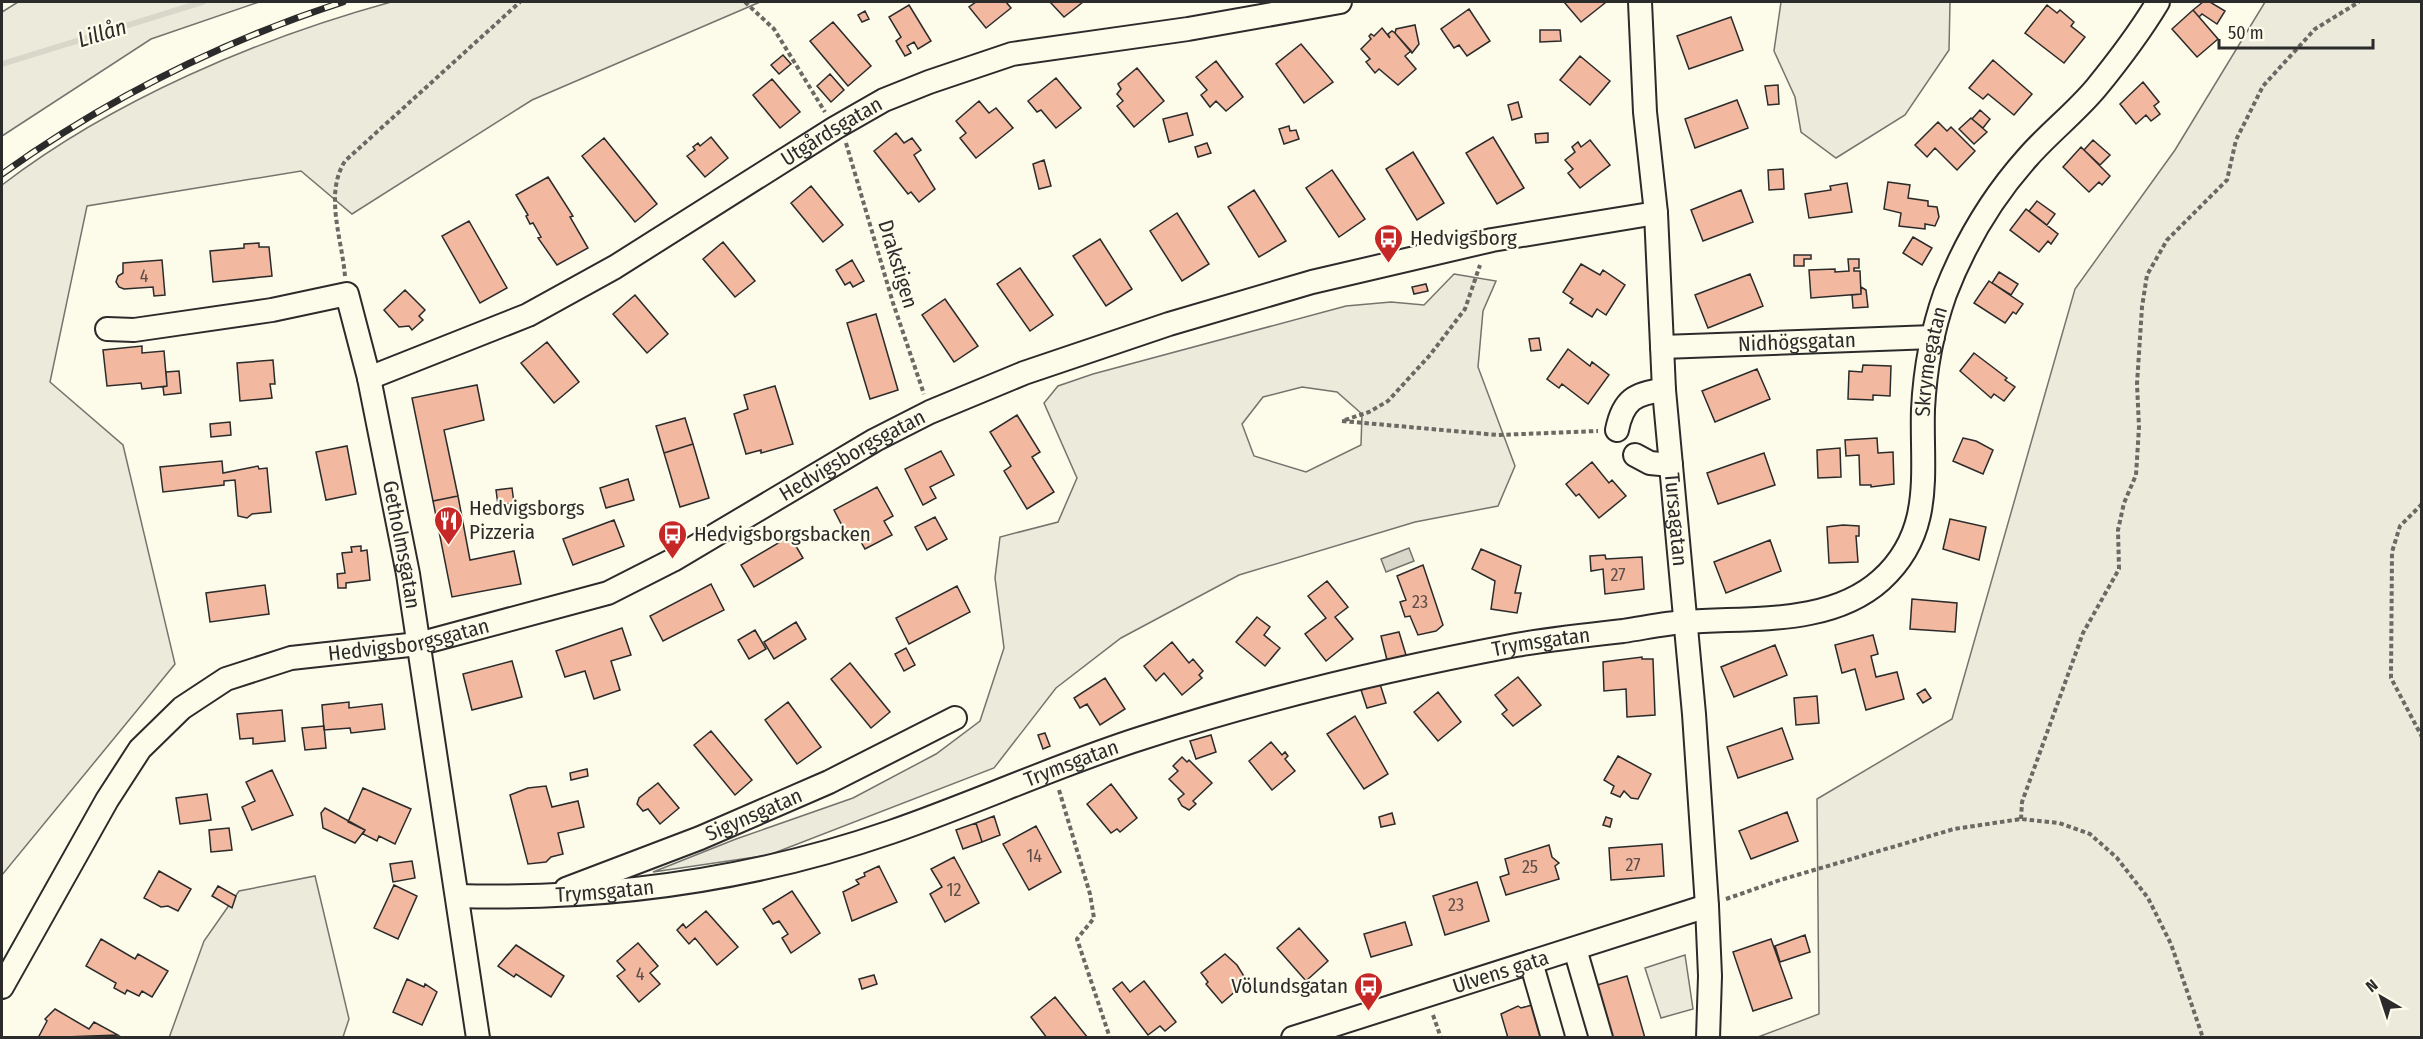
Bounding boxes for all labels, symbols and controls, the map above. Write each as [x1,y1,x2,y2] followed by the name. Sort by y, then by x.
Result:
[2219,12,2374,50] scale bar
[74,13,130,53] water label: Lillån
[2228,22,2264,44] text: 50 m
[776,91,887,172] street label: Utgårdsgatan
[872,217,924,311] street label: Drakstigen
[1373,222,1405,264] bus stop icon: Hedvigsborg
[1410,225,1517,251] place label: Hedvigsborg
[140,265,149,287] house number: 4
[1910,303,1953,417] street label: Skrymegatan
[1737,327,1856,357] street label: Nidhögsgatan
[775,404,930,507] street label: Hedvigsborgsgatan
[1659,472,1693,567] street label: Tursagatan
[377,478,426,611] street label: Getholmsgatan
[469,495,585,545] place label: Hedvigsborgs Pizzeria
[432,504,464,546] restaurant icon: Hedvigsborgs Pizzeria
[657,518,689,560] bus stop icon: Hedvigsborgsbacken
[694,521,871,547] place label: Hedvigsborgsbacken
[1610,564,1626,586] house number: 27
[1412,591,1428,613] house number: 23
[327,612,492,667] street label: Hedvigsborgsgatan
[1490,622,1591,662] street label: Trymsgatan
[1020,734,1122,793] street label: Trymsgatan
[701,782,806,847] street label: Sigynsgatan
[1026,845,1042,867] house number: 14
[1625,854,1641,876] house number: 27
[1522,856,1538,878] house number: 25
[555,874,656,908] street label: Trymsgatan
[947,879,962,901] house number: 12
[1448,894,1464,916] house number: 23
[1450,944,1552,999] street label: Ulvens gata
[636,963,645,985] house number: 4
[2351,967,2411,1027] north arrow
[1353,970,1385,1012] bus stop icon: Völundsgatan
[1231,973,1348,999] place label: Völundsgatan
[2362,975,2382,996] text: N

